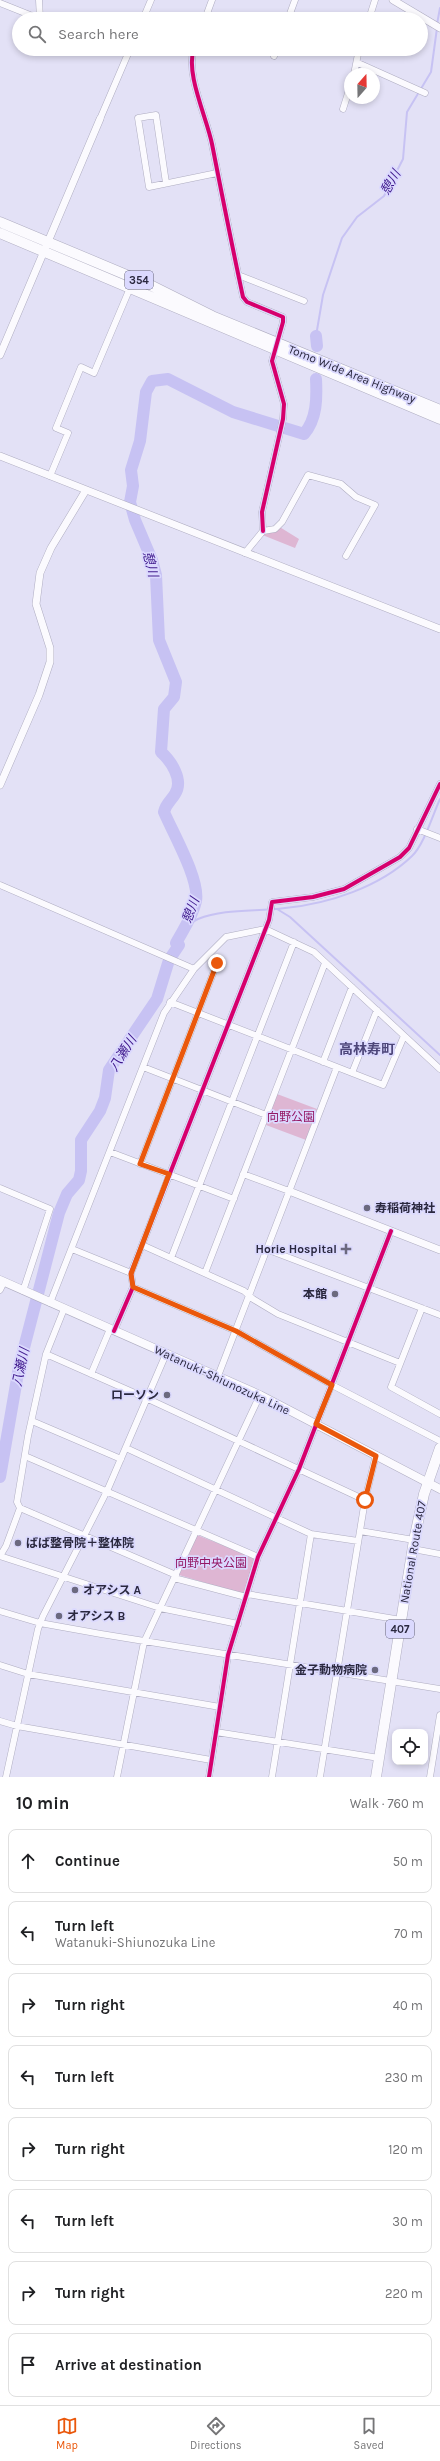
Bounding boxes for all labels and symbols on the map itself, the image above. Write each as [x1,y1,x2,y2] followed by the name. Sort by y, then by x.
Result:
[344,68,380,104] north arrow
[377,166,404,197] water label: 憩川
[125,271,153,289] road number: 354
[286,342,418,406] street label: Tomo Wide Area Highway
[140,550,161,580] water label: 憩川
[179,894,203,925] water label: 憩川
[208,954,226,972] route end
[106,1031,140,1074] water label: 八瀬川
[339,1041,395,1058] district label: 高林寿町
[267,1110,315,1124] park label: 向野公園
[375,1201,435,1215] place label: 寿稲荷神社
[362,1203,372,1213] marker: 寿稲荷神社
[255,1242,337,1256] place label: Horie Hospital
[340,1243,352,1255] marker: Horie Hospital
[303,1287,327,1301] place label: 本館
[330,1289,340,1299] marker: 本館
[152,1342,292,1418] street label: Watanuki-Shiunozuka Line
[9,1345,32,1388] water label: 八瀬川
[111,1388,159,1402] place label: ローソン
[162,1390,172,1400] marker: ローソン
[356,1491,374,1509] route start
[397,1499,429,1604] street label: National Route 407
[26,1536,134,1550] place label: ばば整骨院＋整体院
[13,1538,23,1548] marker: ばば整骨院＋整体院
[175,1556,247,1570] park label: 向野中央公園
[83,1583,142,1597] place label: オアシス A
[70,1585,80,1595] marker: オアシス A
[67,1609,126,1623] place label: オアシス B
[54,1611,64,1621] marker: オアシス B
[386,1620,414,1638] road number: 407
[295,1663,367,1677] place label: 金子動物病院
[370,1665,380,1675] marker: 金子動物病院

